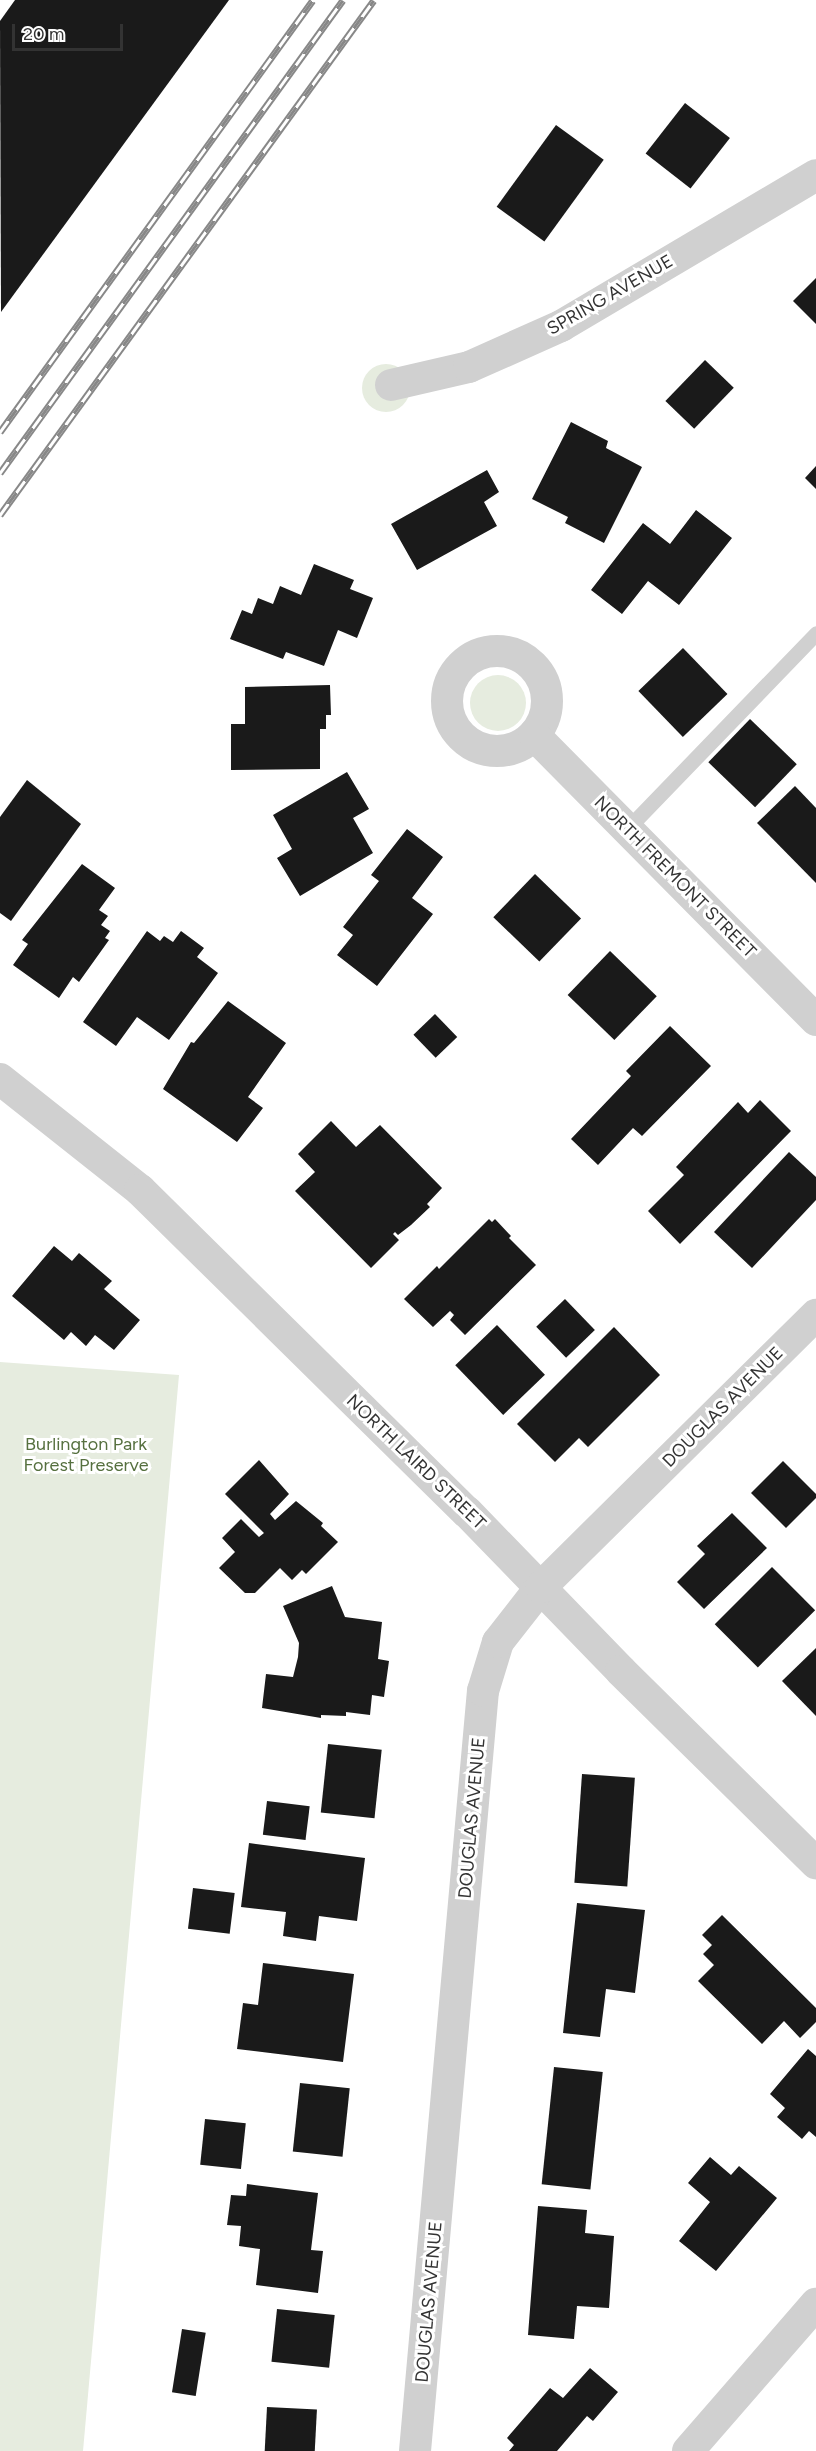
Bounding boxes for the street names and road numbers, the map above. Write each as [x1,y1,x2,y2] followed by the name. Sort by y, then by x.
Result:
[543,250,677,340] street label: SPRING AVENUE
[590,792,760,962] street label: NORTH FREMONT STREET
[658,1342,788,1472] street label: DOUGLAS AVENUE
[342,1390,490,1534] street label: NORTH LAIRD STREET
[454,1737,490,1899] street label: DOUGLAS AVENUE
[411,2221,447,2383] street label: DOUGLAS AVENUE

